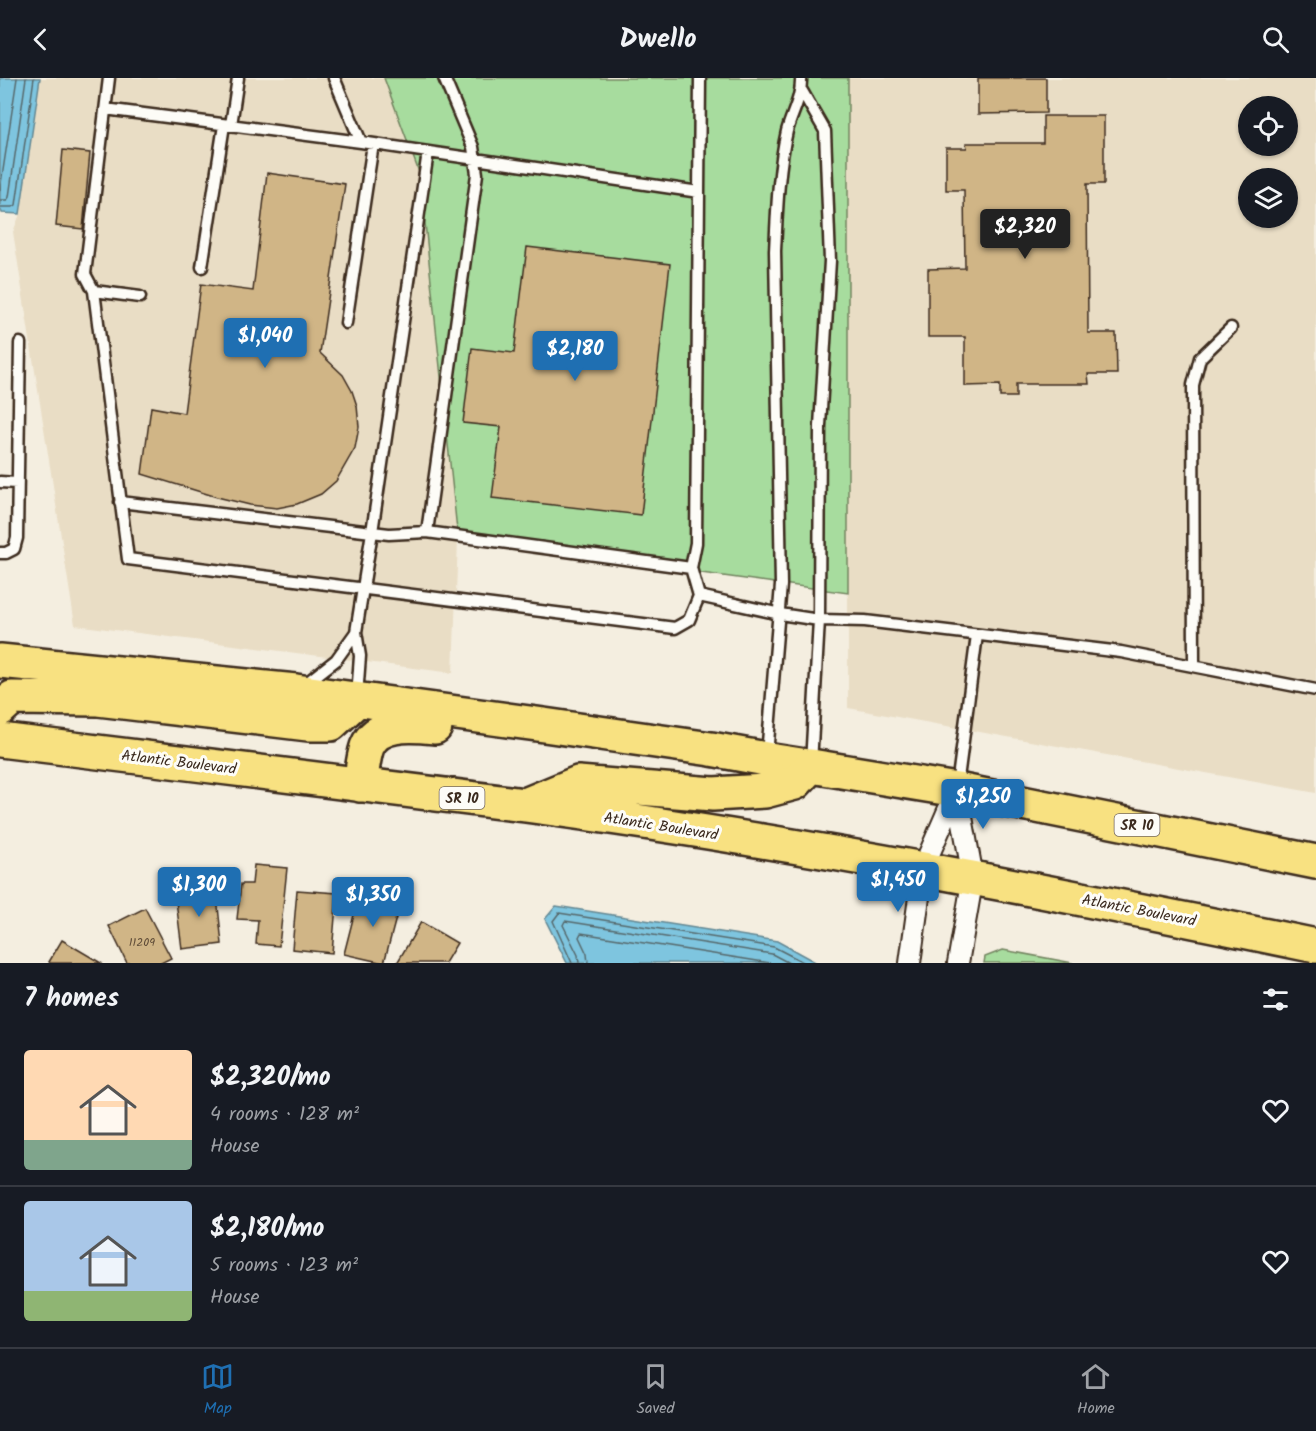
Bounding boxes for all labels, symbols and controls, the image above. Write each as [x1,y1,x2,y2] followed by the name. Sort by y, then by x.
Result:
[619,18,697,61] text: Dwello
[24,23,57,56] icon: back
[1259,23,1292,56] icon: search
[1238,96,1298,228] map controls
[1238,96,1298,156] button: locate
[1238,168,1298,228] button: layers
[976,209,1074,260] pin: $2,320
[994,212,1056,244] text: $2,320
[216,318,314,369] pin: $1,040
[238,321,292,353] text: $1,040
[526,331,624,382] pin: $2,180
[547,334,603,366] text: $2,180
[120,744,238,782] street label: Atlantic Boulevard
[934,779,1032,830] pin: $1,250
[955,782,1011,814] text: $1,250
[440,787,484,809] road number: SR 10
[602,806,720,848] street label: Atlantic Boulevard
[1114,814,1160,836] road number: SR 10
[849,862,947,913] pin: $1,450
[871,865,925,897] text: $1,450
[150,867,248,918] pin: $1,300
[172,870,226,902] text: $1,300
[324,877,422,928] pin: $1,350
[346,880,400,912] text: $1,350
[1080,888,1198,934] street label: Atlantic Boulevard
[129,933,155,952] house number: 11209
[24,978,119,1020] text: 7 homes
[1259,983,1292,1016] icon: filters
[210,1057,331,1099] text: $2,320/mo
[72,1074,144,1146] icon: home
[1259,1094,1292,1127] icon: heart
[210,1099,359,1131] text: 4 rooms · 128 m²
[210,1131,260,1163] text: House
[210,1208,324,1250] text: $2,180/mo
[72,1225,144,1297] icon: home
[1259,1245,1292,1278] icon: heart
[210,1250,358,1282] text: 5 rooms · 123 m²
[210,1282,260,1314] text: House
[201,1360,234,1421] tab: Map
[637,1360,675,1421] tab: Saved
[1077,1360,1115,1421] tab: Home

